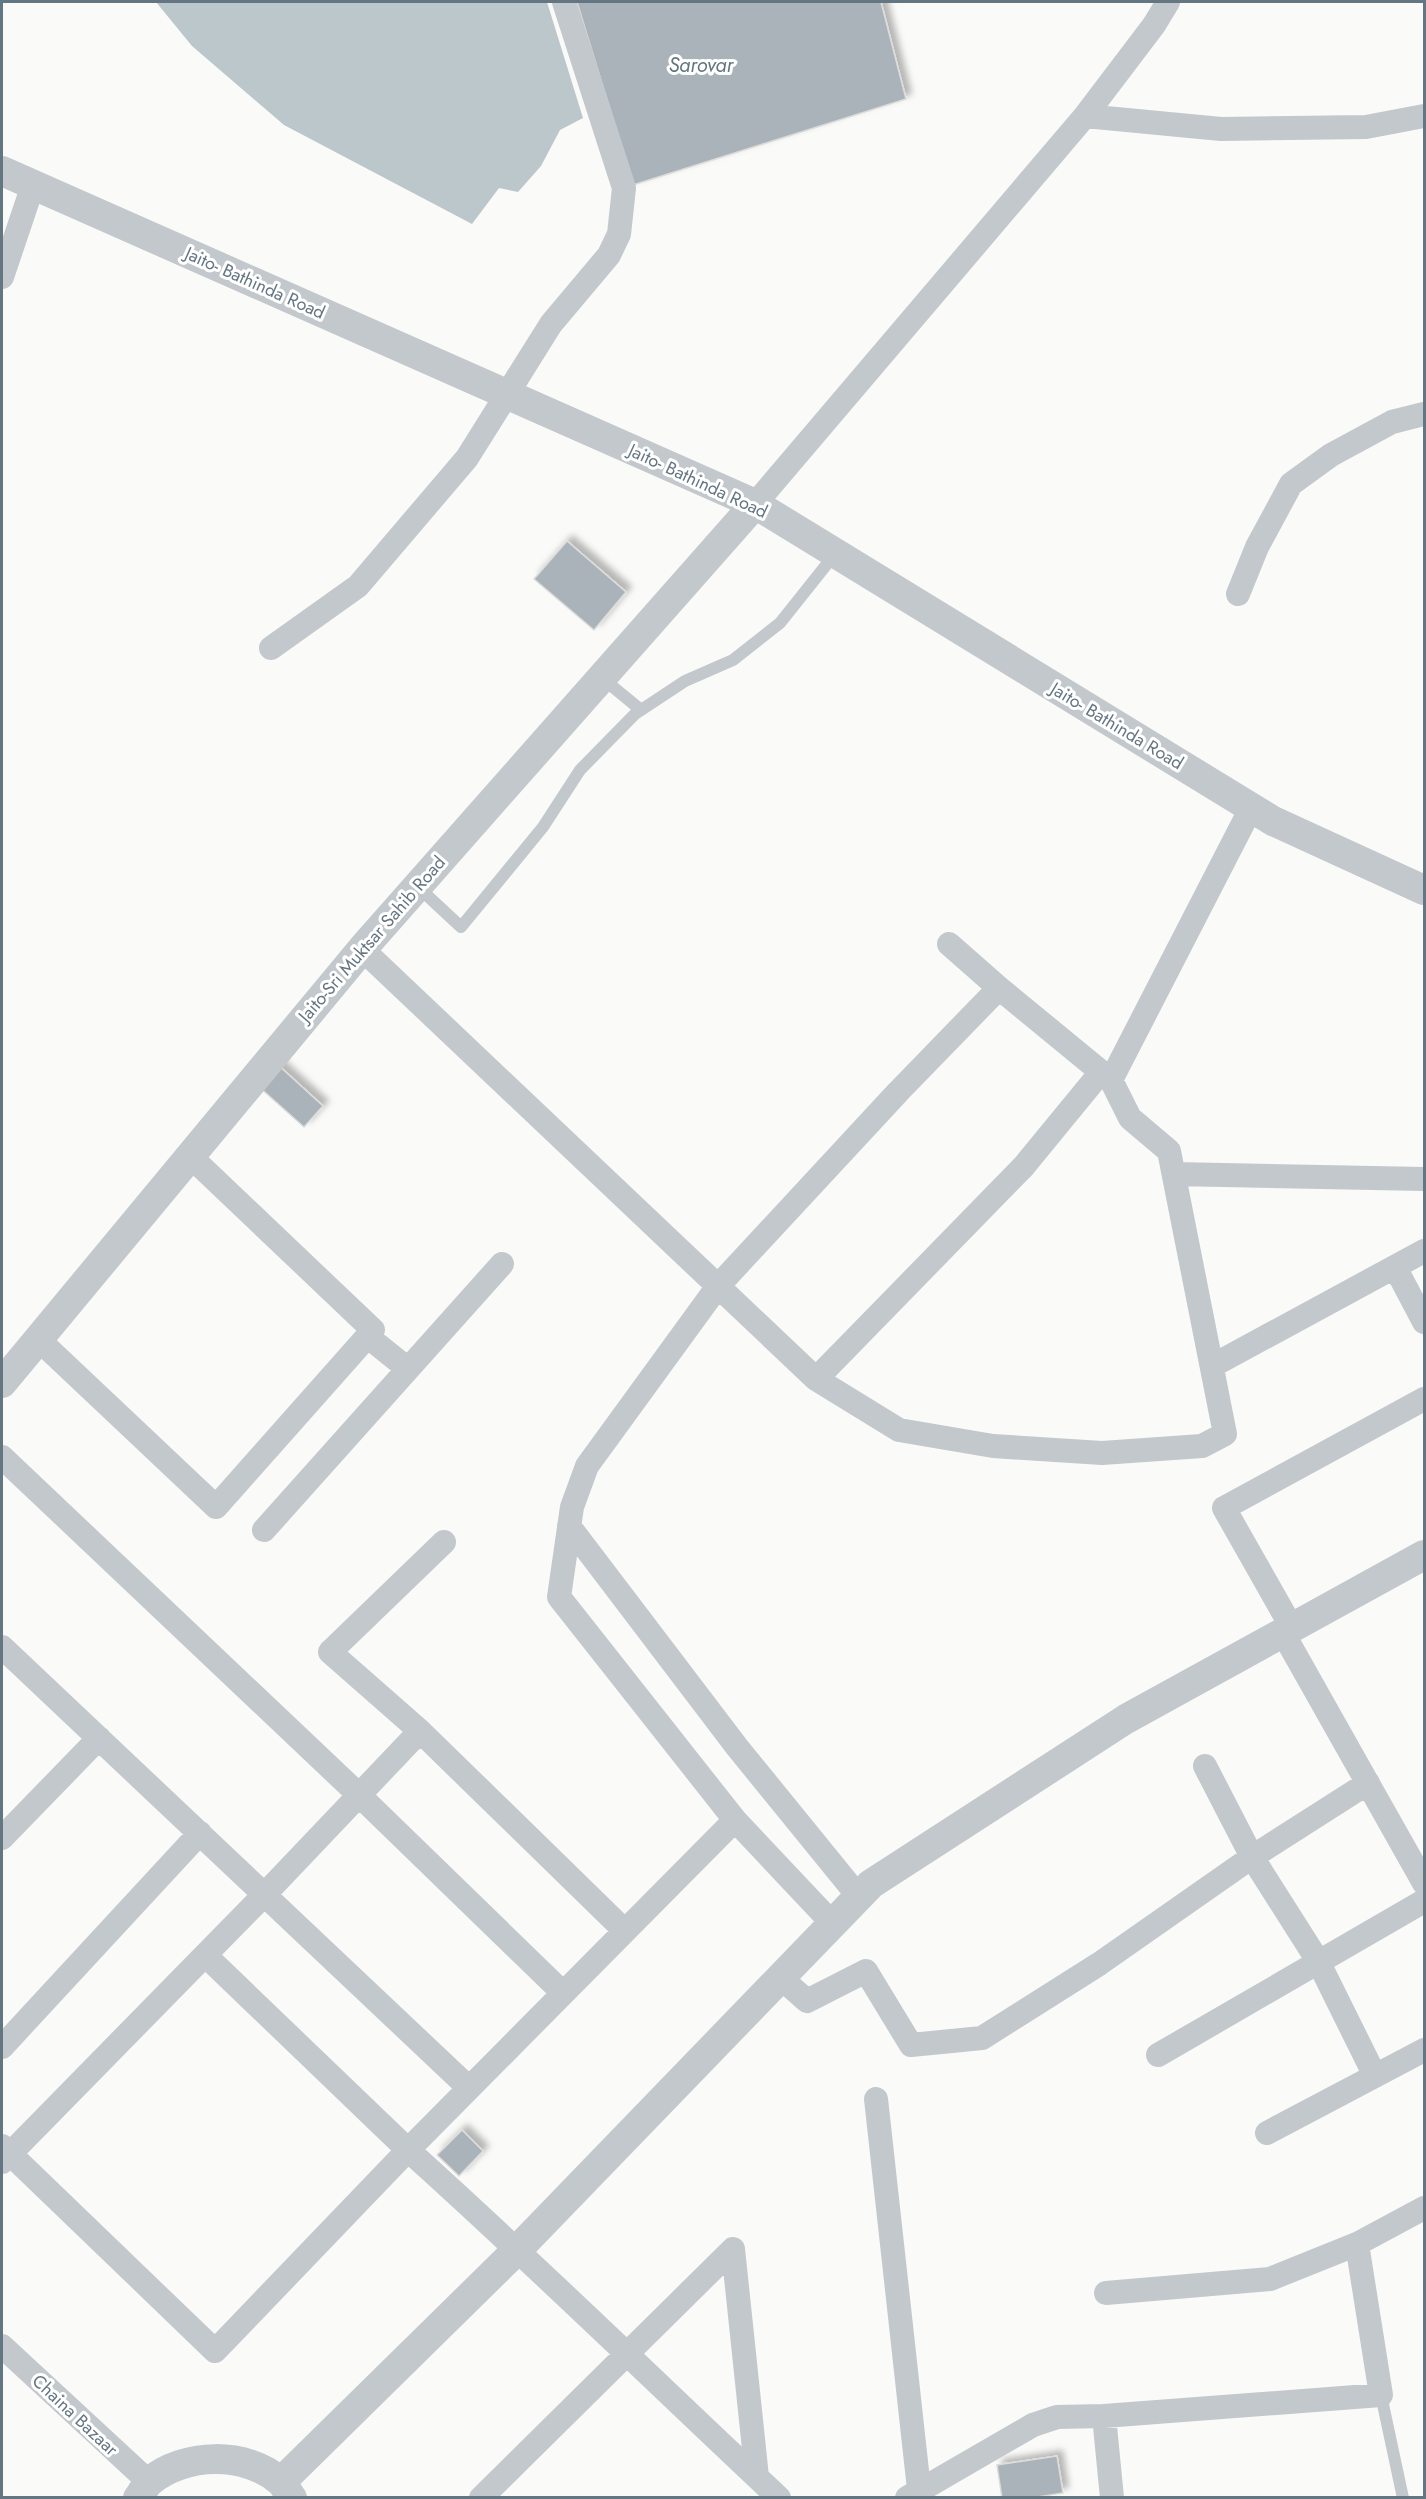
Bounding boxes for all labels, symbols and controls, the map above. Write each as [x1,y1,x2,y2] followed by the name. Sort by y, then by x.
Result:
[669,51,735,80] water label: Sarovar
[179,240,329,326] street label: Jaito- Bathinda Road
[622,437,772,525] street label: Jaito- Bathinda Road
[1044,675,1188,776] street label: Jaito- Bathinda Road
[291,850,452,1029] street label: Jaito-Sri Muktsar Sahib Road
[26,2368,124,2462] street label: Chaina Bazaar

